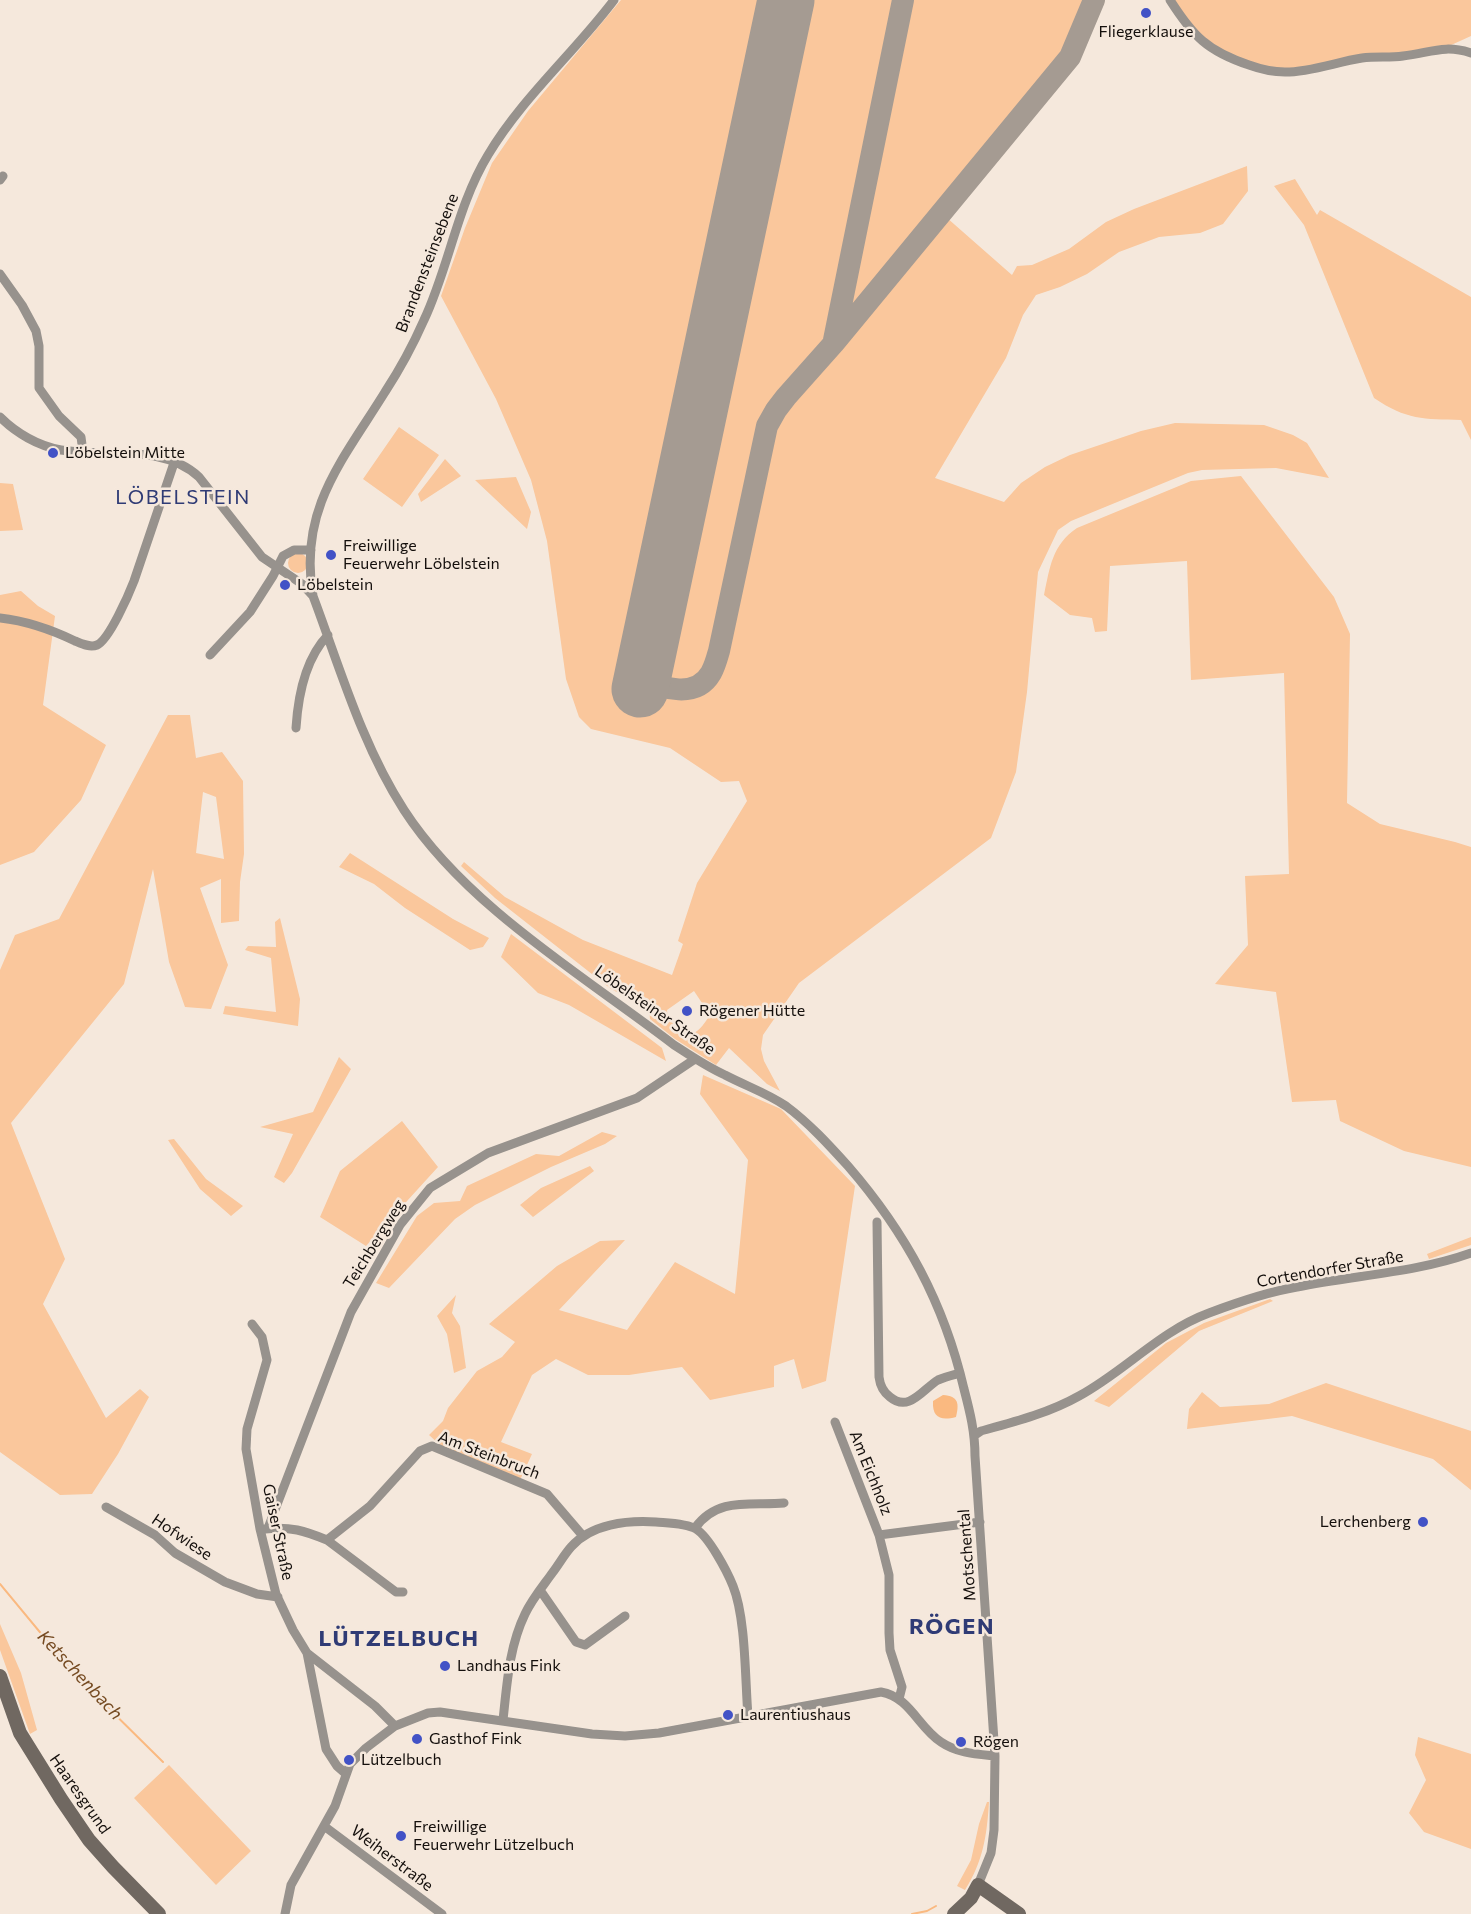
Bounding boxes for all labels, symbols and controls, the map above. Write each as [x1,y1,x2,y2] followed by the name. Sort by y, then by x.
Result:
[1139,6,1153,20] marker: Fliegerklause
[1099,22,1193,42] place label: Fliegerklause
[392,191,462,335] street label: Brandensteinsebene
[65,443,185,463] place label: Löbelstein Mitte
[46,446,60,460] marker: Löbelstein Mitte
[115,485,251,509] district label: LÖBELSTEIN
[343,536,500,574] place label: Freiwillige Feuerwehr Löbelstein
[324,548,338,562] marker: Freiwillige Feuerwehr Löbelstein
[297,575,373,595] place label: Löbelstein
[278,578,292,592] marker: Löbelstein
[591,961,719,1059] street label: Löbelsteiner Straße
[699,1001,805,1021] place label: Rögener Hütte
[680,1004,694,1018] marker: Rögener Hütte
[339,1196,409,1292] street label: Teichbergweg
[1255,1247,1405,1291] street label: Cortendorfer Straße
[435,1427,543,1483] street label: Am Steinbruch
[845,1428,897,1518] street label: Am Eichholz
[258,1482,298,1582] street label: Gaiser Straße
[954,1508,980,1602] street label: Motschental
[148,1510,216,1564] street label: Hofwiese
[1320,1512,1411,1532] place label: Lerchenberg
[1416,1515,1430,1529] marker: Lerchenberg
[909,1614,995,1640] district label: RÖGEN
[33,1626,127,1724] water label: Ketschenbach
[319,1626,479,1652] district label: LÜTZELBUCH
[457,1656,561,1676] place label: Landhaus Fink
[438,1659,452,1673] marker: Landhaus Fink
[740,1705,851,1725] place label: Laurentiushaus
[721,1708,735,1722] marker: Laurentiushaus
[429,1729,522,1749] place label: Gasthof Fink
[410,1732,424,1746] marker: Gasthof Fink
[973,1732,1019,1752] place label: Rögen
[954,1735,968,1749] marker: Rögen
[45,1750,115,1838] street label: Haaresgrund
[361,1750,442,1770] place label: Lützelbuch
[342,1753,356,1767] marker: Lützelbuch
[413,1817,574,1855] place label: Freiwillige Feuerwehr Lützelbuch
[347,1821,437,1895] street label: Weiherstraße
[394,1829,408,1843] marker: Freiwillige Feuerwehr Lützelbuch

